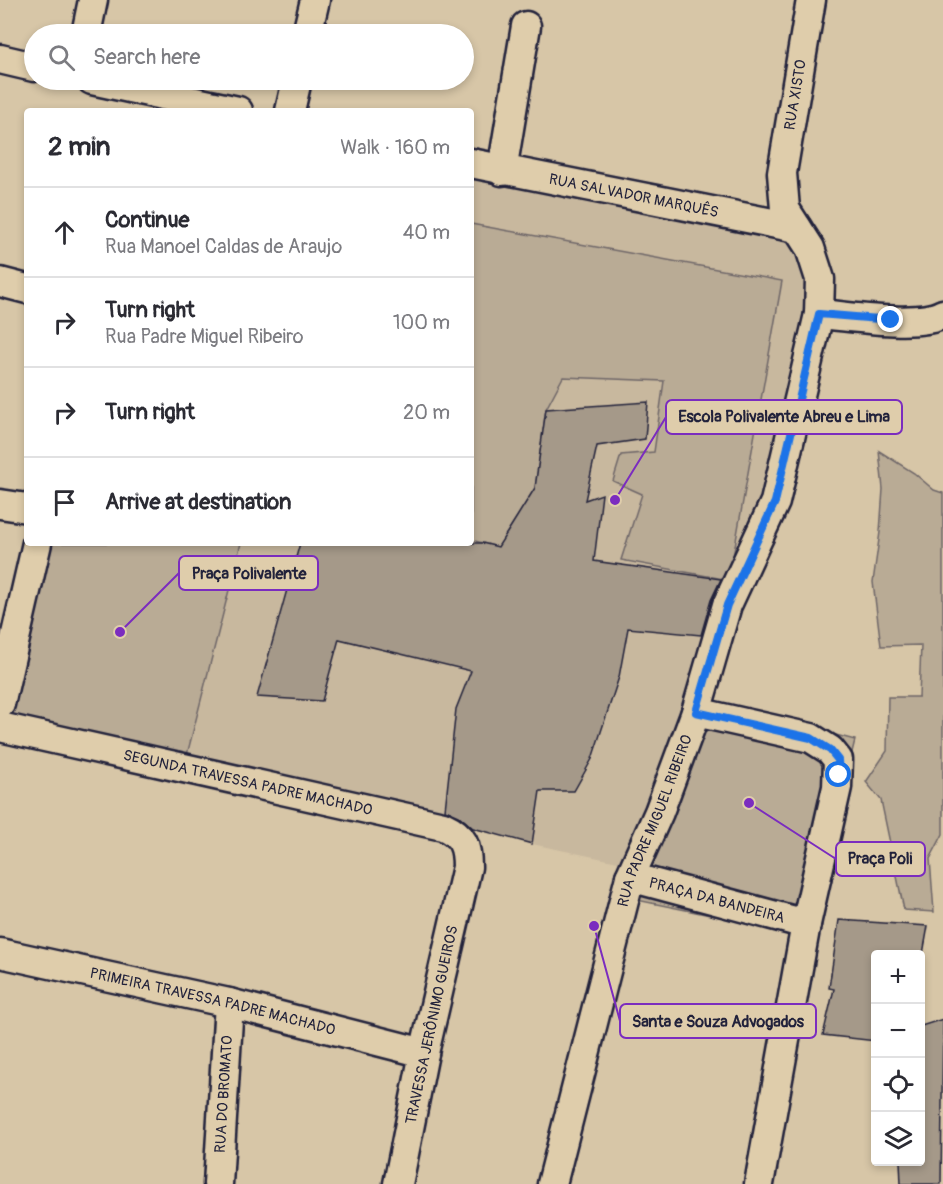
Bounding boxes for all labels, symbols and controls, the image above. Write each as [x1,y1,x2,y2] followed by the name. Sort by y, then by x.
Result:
[24,24,474,90] search box
[45,41,78,74] icon: search
[93,43,200,71] text: Search here
[780,58,810,131] street label: RUA XISTO
[48,131,110,163] text: 2 min
[340,135,450,160] text: Walk · 160 m
[547,169,720,222] street label: RUA SALVADOR MARQUÊS
[105,206,189,234] text: Continue
[48,216,81,249] icon: ahead
[403,220,450,245] text: 40 m
[105,234,342,259] text: Rua Manoel Caldas de Araujo
[105,296,195,324] text: Turn right
[48,306,81,339] icon: right
[877,306,903,332] route end
[393,310,450,335] text: 100 m
[105,324,303,349] text: Rua Padre Miguel Ribeiro
[48,396,81,429] icon: right
[105,398,195,426] text: Turn right
[403,400,450,425] text: 20 m
[666,400,902,434] callout: Escola Polivalente Abreu e Lima
[678,407,890,427] text: Escola Polivalente Abreu e Lima
[48,486,81,519] icon: arrive
[105,488,291,516] text: Arrive at destination
[179,556,318,590] callout: Praça Polivalente
[192,564,307,584] text: Praça Polivalente
[613,732,696,909] street label: RUA PADRE MIGUEL RIBEIRO
[122,745,374,819] street label: SEGUNDA TRAVESSA PADRE MACHADO
[825,761,851,787] route start
[836,842,925,876] callout: Praça Poli
[848,849,913,869] text: Praça Poli
[647,873,787,928] street label: PRAÇA DA BANDEIRA
[402,924,462,1126] street label: TRAVESSA JERÔNIMO GUEIROS
[871,950,925,1166] map controls
[871,950,925,1004] button: +
[88,963,337,1039] street label: PRIMEIRA TRAVESSA PADRE MACHADO
[620,1004,816,1038] callout: Santa e Souza Advogados
[871,1004,925,1058] button: −
[632,1012,805,1032] text: Santa e Souza Advogados
[210,1035,237,1154] street label: RUA DO BROMATO
[871,1058,925,1112] button: locate
[871,1112,925,1166] button: layers

